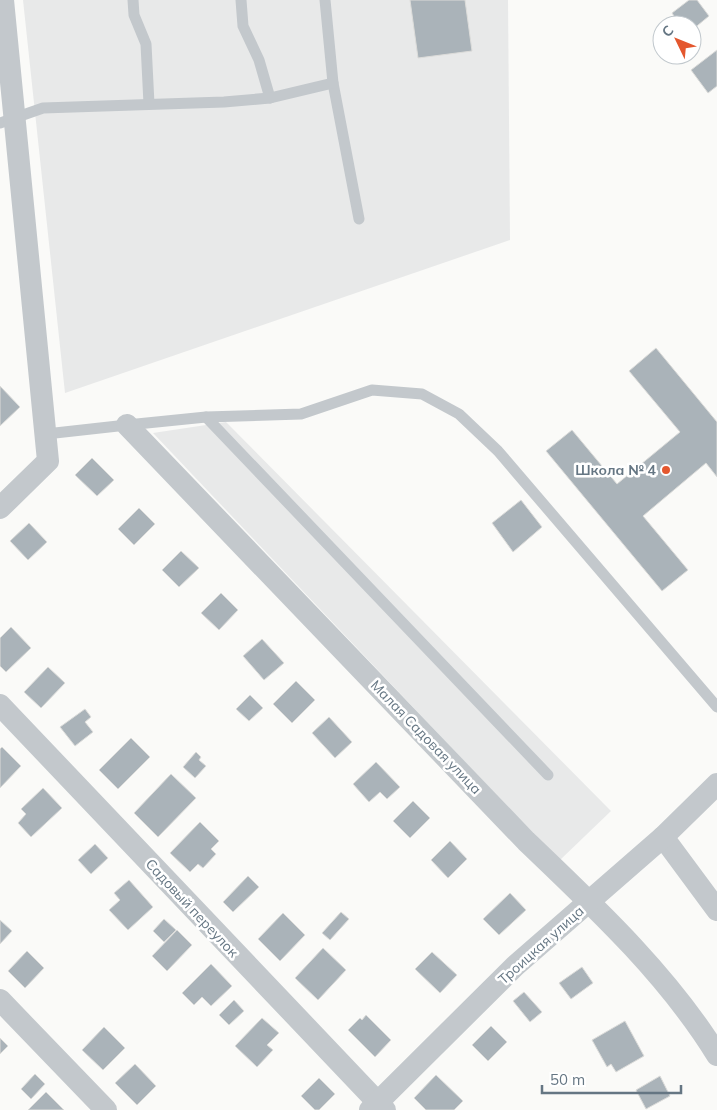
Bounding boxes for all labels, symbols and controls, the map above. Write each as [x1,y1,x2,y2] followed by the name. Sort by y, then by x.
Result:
[652,15,702,65] north arrow
[658,21,677,41] text: С
[575,461,657,479] place label: Школа № 4
[660,464,672,476] marker: Школа № 4
[367,676,485,798] street label: Малая Садовая улица
[142,855,243,961] street label: Садовый переулок
[494,902,588,988] street label: Троицкая улица
[542,1062,681,1094] scale bar
[550,1070,585,1089] text: 50 m

